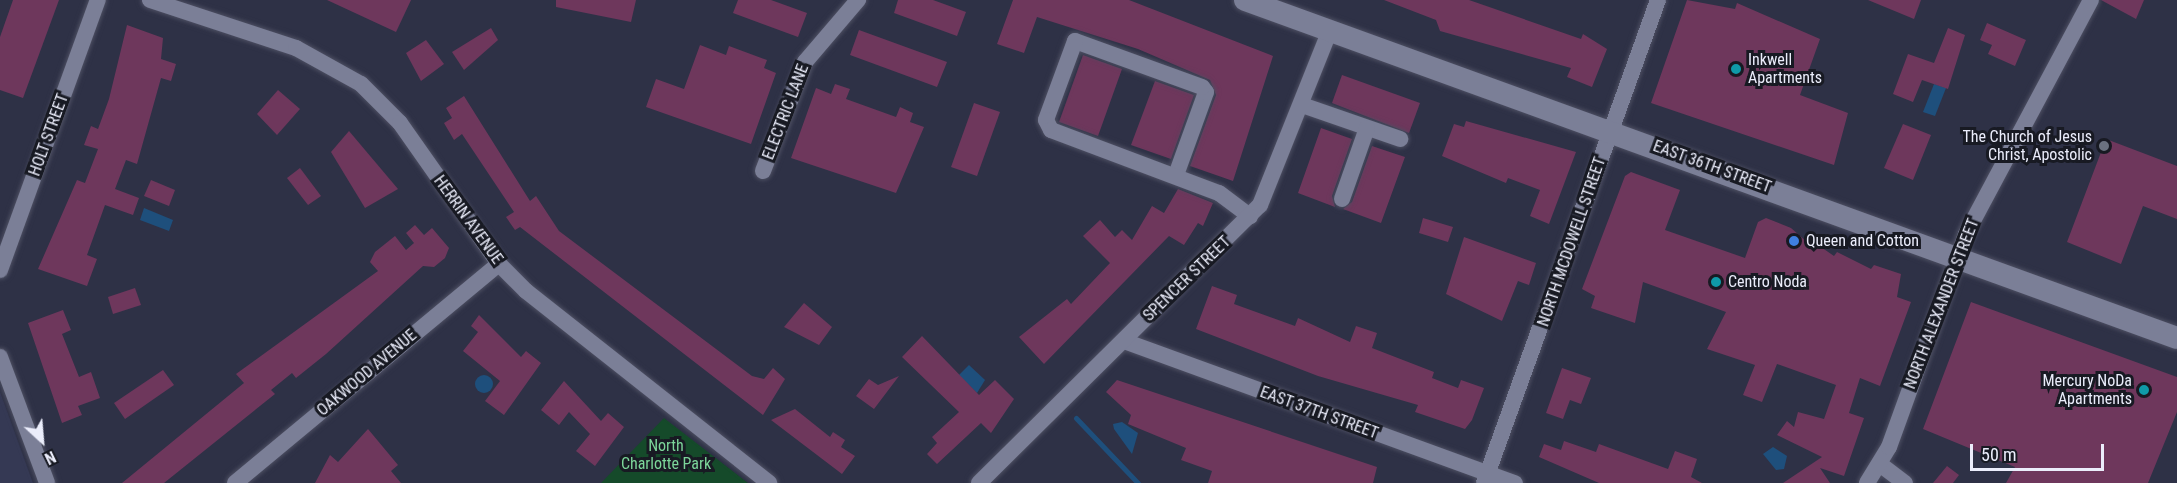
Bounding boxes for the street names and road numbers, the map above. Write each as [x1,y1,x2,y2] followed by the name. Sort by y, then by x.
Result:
[759,62,813,162] street label: ELECTRIC LANE
[25,91,73,179] street label: HOLT STREET
[1650,137,1774,197] street label: EAST 36TH STREET
[1534,155,1610,329] street label: NORTH MCDOWELL STREET
[429,172,507,268] street label: HERRIN AVENUE
[1901,216,1983,392] street label: NORTH ALEXANDER STREET
[1139,233,1235,325] street label: SPENCER STREET
[313,326,421,420] street label: OAKWOOD AVENUE
[1257,383,1381,443] street label: EAST 37TH STREET

